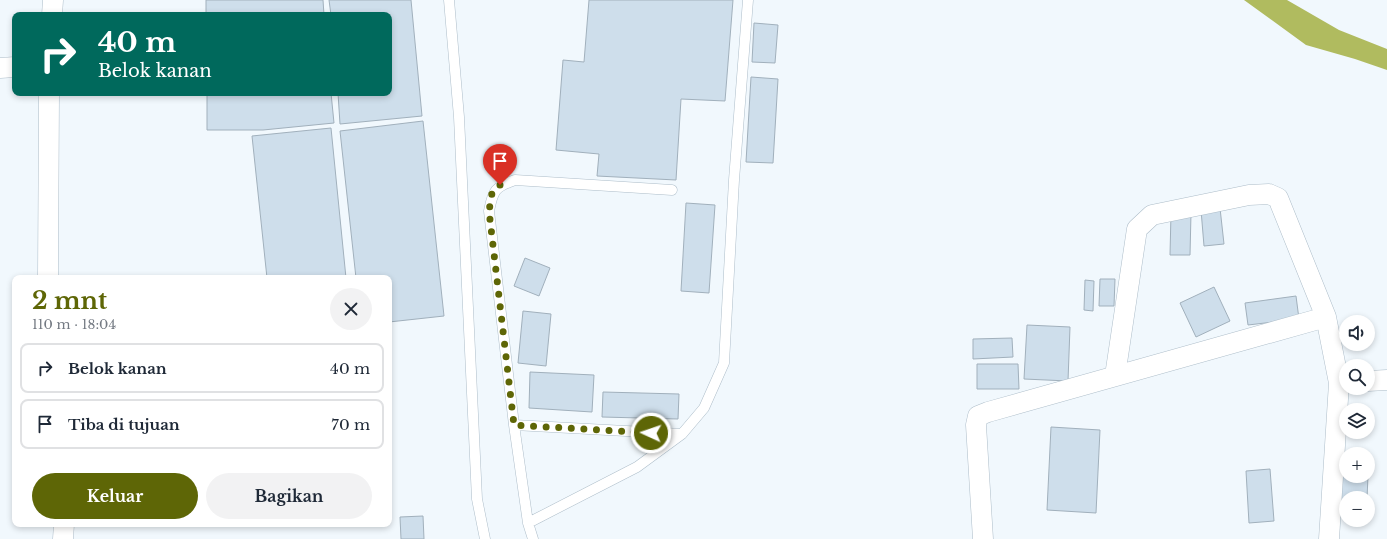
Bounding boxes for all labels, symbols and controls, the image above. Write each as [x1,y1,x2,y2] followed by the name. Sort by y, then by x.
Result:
[98,25,176,60] text: 40 m
[32,28,84,80] icon: right
[98,60,212,82] text: Belok kanan
[483,144,517,185] pin
[489,150,511,172] icon: arrive
[32,286,107,315] text: 2 mnt
[330,288,372,330] button: close
[1339,315,1375,527] map controls
[1339,315,1375,351] button: sound
[32,316,116,333] text: 110 m · 18:04
[34,357,56,379] icon: right
[68,359,167,378] text: Belok kanan
[330,359,370,378] text: 40 m
[1339,359,1375,395] button: search
[1339,403,1375,439] button: layers
[630,412,672,454] position arrow
[34,413,56,435] icon: arrive
[68,415,180,434] text: Tiba di tujuan
[331,415,370,434] text: 70 m
[1339,447,1375,483] button: +
[32,473,198,519] button: Keluar
[206,473,372,519] button: Bagikan
[1339,491,1375,527] button: −

